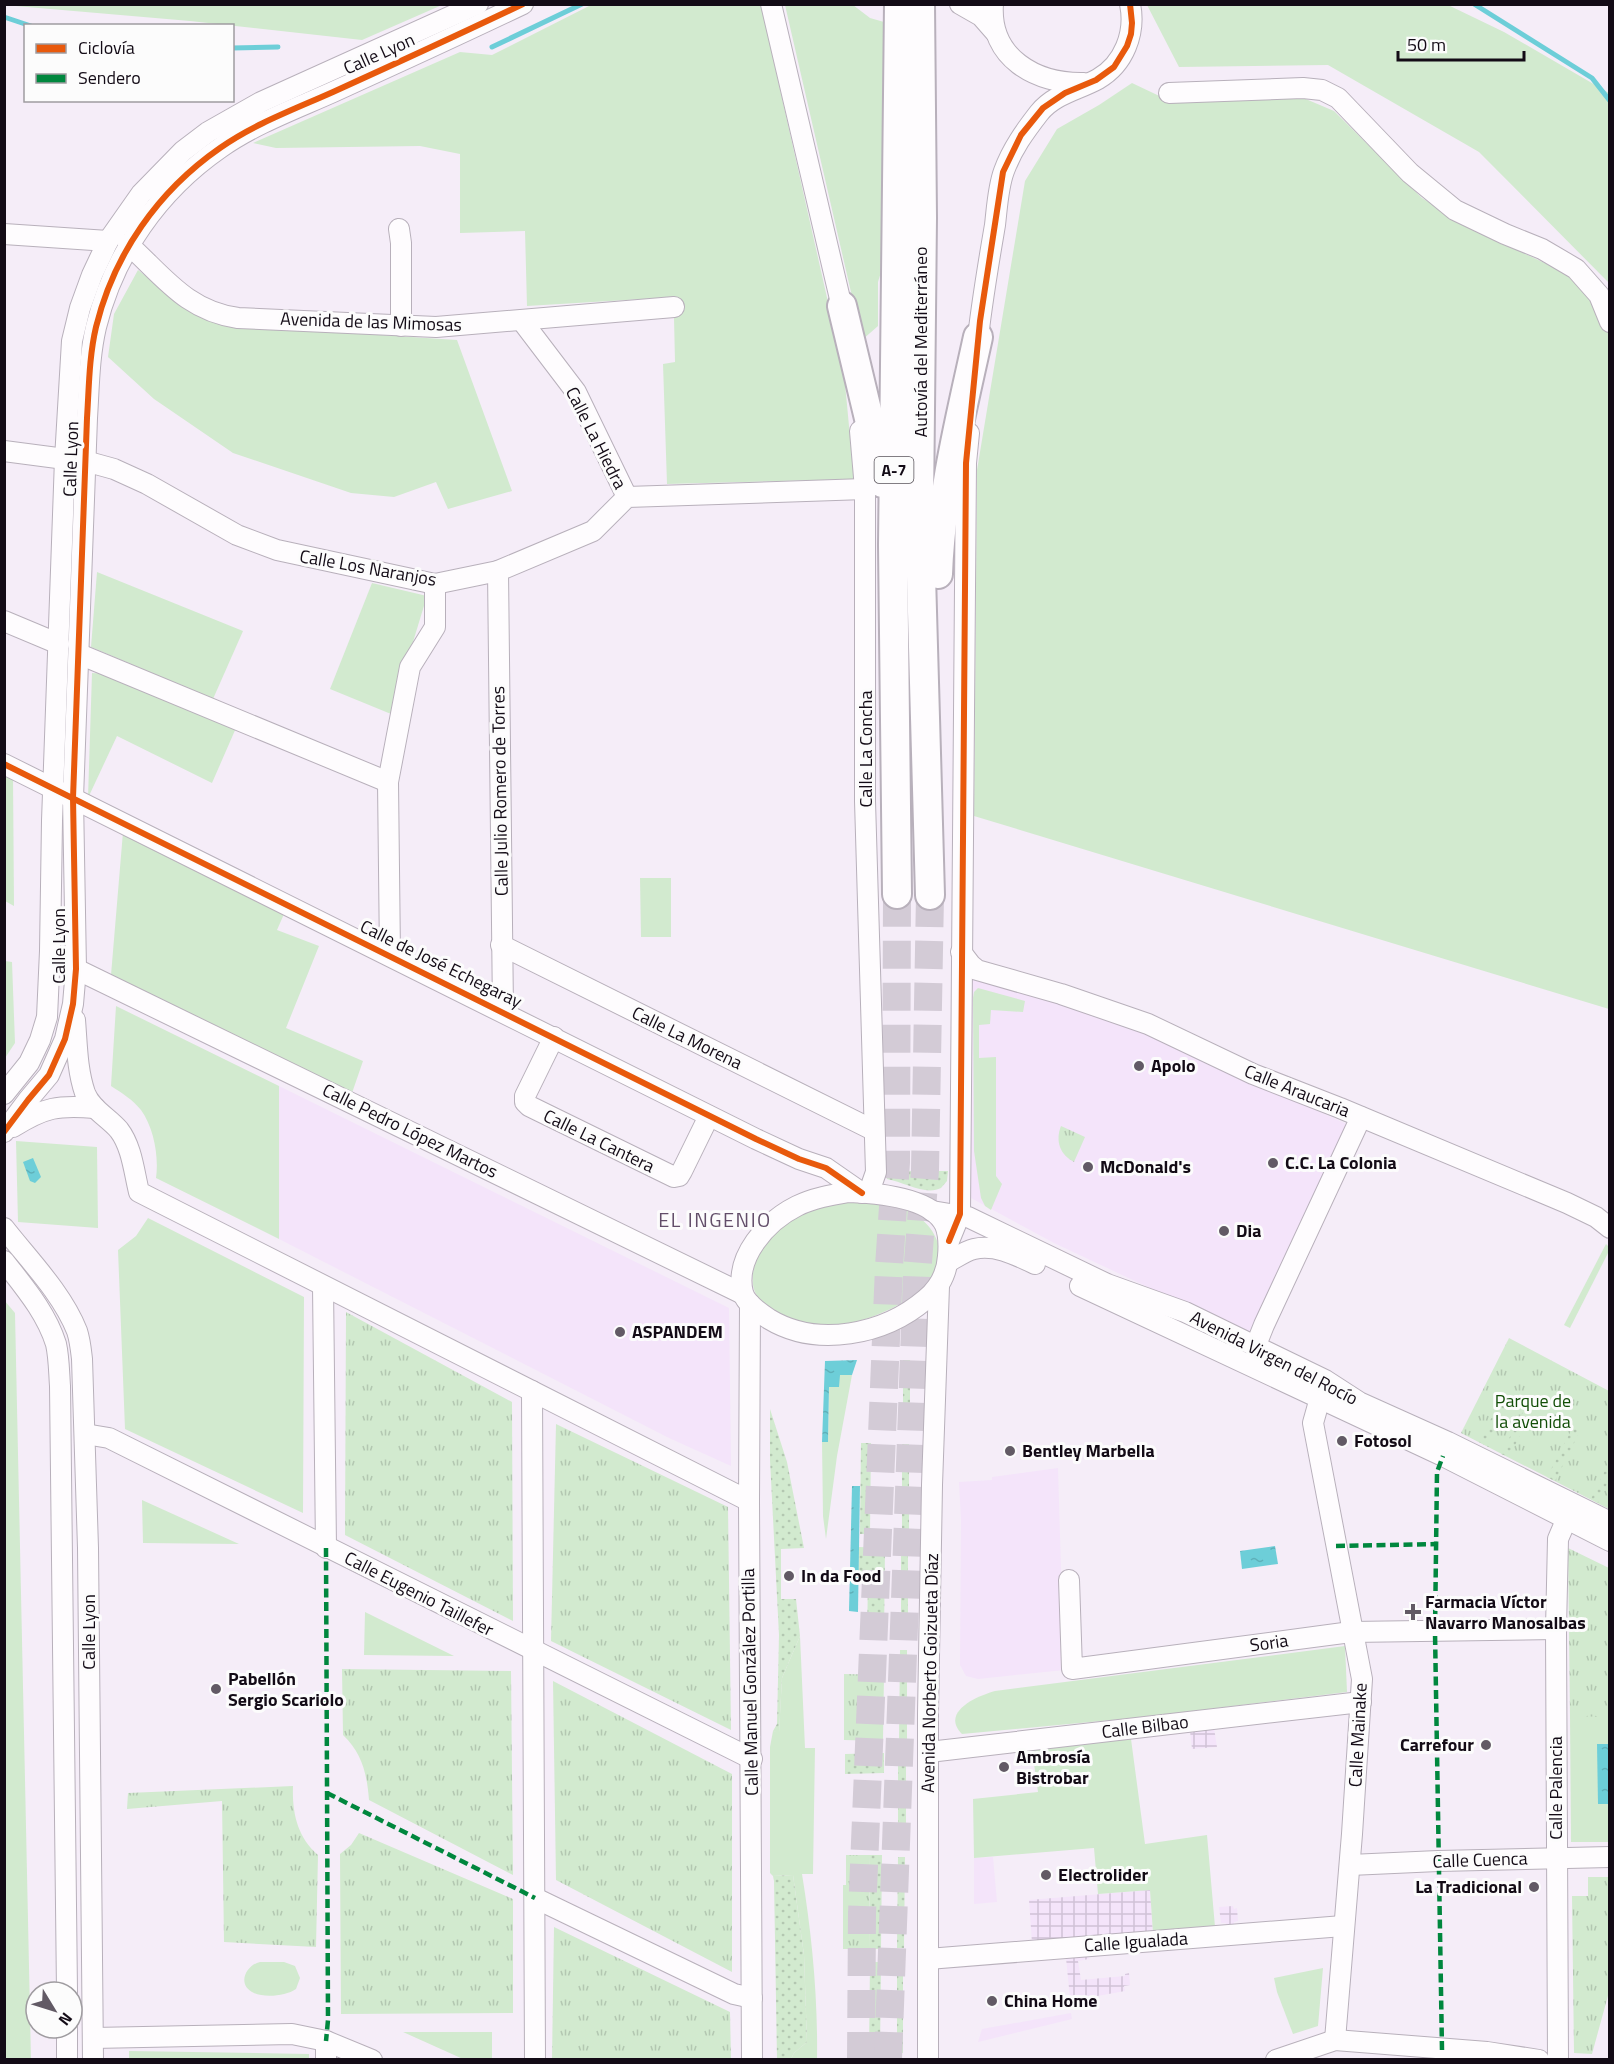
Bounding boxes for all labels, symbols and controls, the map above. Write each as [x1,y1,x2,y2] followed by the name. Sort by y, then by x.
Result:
[24,24,234,102] legend
[1398,24,1524,62] scale bar
[339,26,419,81] street label: Calle Lyon
[1407,31,1446,58] text: 50 m
[78,34,135,61] text: Ciclovía
[78,64,141,91] text: Sendero
[907,247,934,437] street label: Autovía del Mediterráneo
[280,305,462,338] street label: Avenida de las Mimosas
[559,382,634,494] street label: Calle La Hiedra
[56,421,85,497] street label: Calle Lyon
[874,457,914,483] road number: A-7
[298,542,439,593] street label: Calle Los Naranjos
[484,686,515,896] street label: Calle Julio Romero de Torres
[852,690,879,808] street label: Calle La Concha
[45,908,72,984] street label: Calle Lyon
[356,913,527,1015] street label: Calle de José Echegaray
[627,999,747,1076] street label: Calle La Morena
[1151,1052,1196,1079] place label: Apolo
[1240,1057,1354,1124] street label: Calle Araucaria
[1132,1059,1146,1073] marker: Apolo
[318,1076,503,1185] street label: Calle Pedro López Martos
[539,1102,659,1179] street label: Calle La Cantera
[1285,1149,1397,1176] place label: C.C. La Colonia
[1100,1153,1191,1180] place label: McDonald's
[1266,1156,1280,1170] marker: C.C. La Colonia
[1081,1160,1095,1174] marker: McDonald's
[658,1204,772,1235] district label: EL INGENIO
[1236,1217,1261,1244] place label: Dia
[1217,1224,1231,1238] marker: Dia
[1186,1304,1363,1412] street label: Avenida Virgen del Rocío
[632,1318,723,1345] place label: ASPANDEM
[613,1325,627,1339] marker: ASPANDEM
[1495,1387,1571,1435] park label: Parque de la avenida
[1354,1427,1412,1454] place label: Fotosol
[1335,1434,1349,1448] marker: Fotosol
[1022,1437,1155,1464] place label: Bentley Marbella
[1003,1444,1017,1458] marker: Bentley Marbella
[340,1544,499,1643] street label: Calle Eugenio Taillefer
[914,1553,945,1793] street label: Avenida Norberto Goizueta Díaz
[801,1562,881,1589] place label: In da Food
[734,1568,765,1796] street label: Calle Manuel González Portilla
[782,1569,796,1583] marker: In da Food
[1425,1588,1586,1636] place label: Farmacia Víctor Navarro Manosalbas
[75,1594,102,1670] street label: Calle Lyon
[1406,1605,1420,1619] marker: Farmacia Víctor Navarro Manosalbas
[1248,1626,1290,1659] street label: Soria
[228,1665,344,1713] place label: Pabellón Sergio Scariolo
[209,1682,223,1696] marker: Pabellón Sergio Scariolo
[1341,1682,1374,1788] street label: Calle Mainake
[1100,1708,1190,1745] street label: Calle Bilbao
[1400,1731,1474,1758] place label: Carrefour
[1542,1736,1569,1840] street label: Calle Palencia
[1479,1738,1493,1752] marker: Carrefour
[1016,1743,1090,1791] place label: Ambrosía Bistrobar
[997,1760,1011,1774] marker: Ambrosía Bistrobar
[1432,1844,1528,1875] street label: Calle Cuenca
[1058,1861,1148,1888] place label: Electrolider
[1039,1868,1053,1882] marker: Electrolider
[1415,1873,1522,1900] place label: La Tradicional
[1527,1880,1541,1894] marker: La Tradicional
[1083,1924,1189,1959] street label: Calle Igualada
[24,1980,84,2040] north arrow
[1004,1987,1097,2014] place label: China Home
[985,1994,999,2008] marker: China Home
[53,2007,79,2031] text: N

